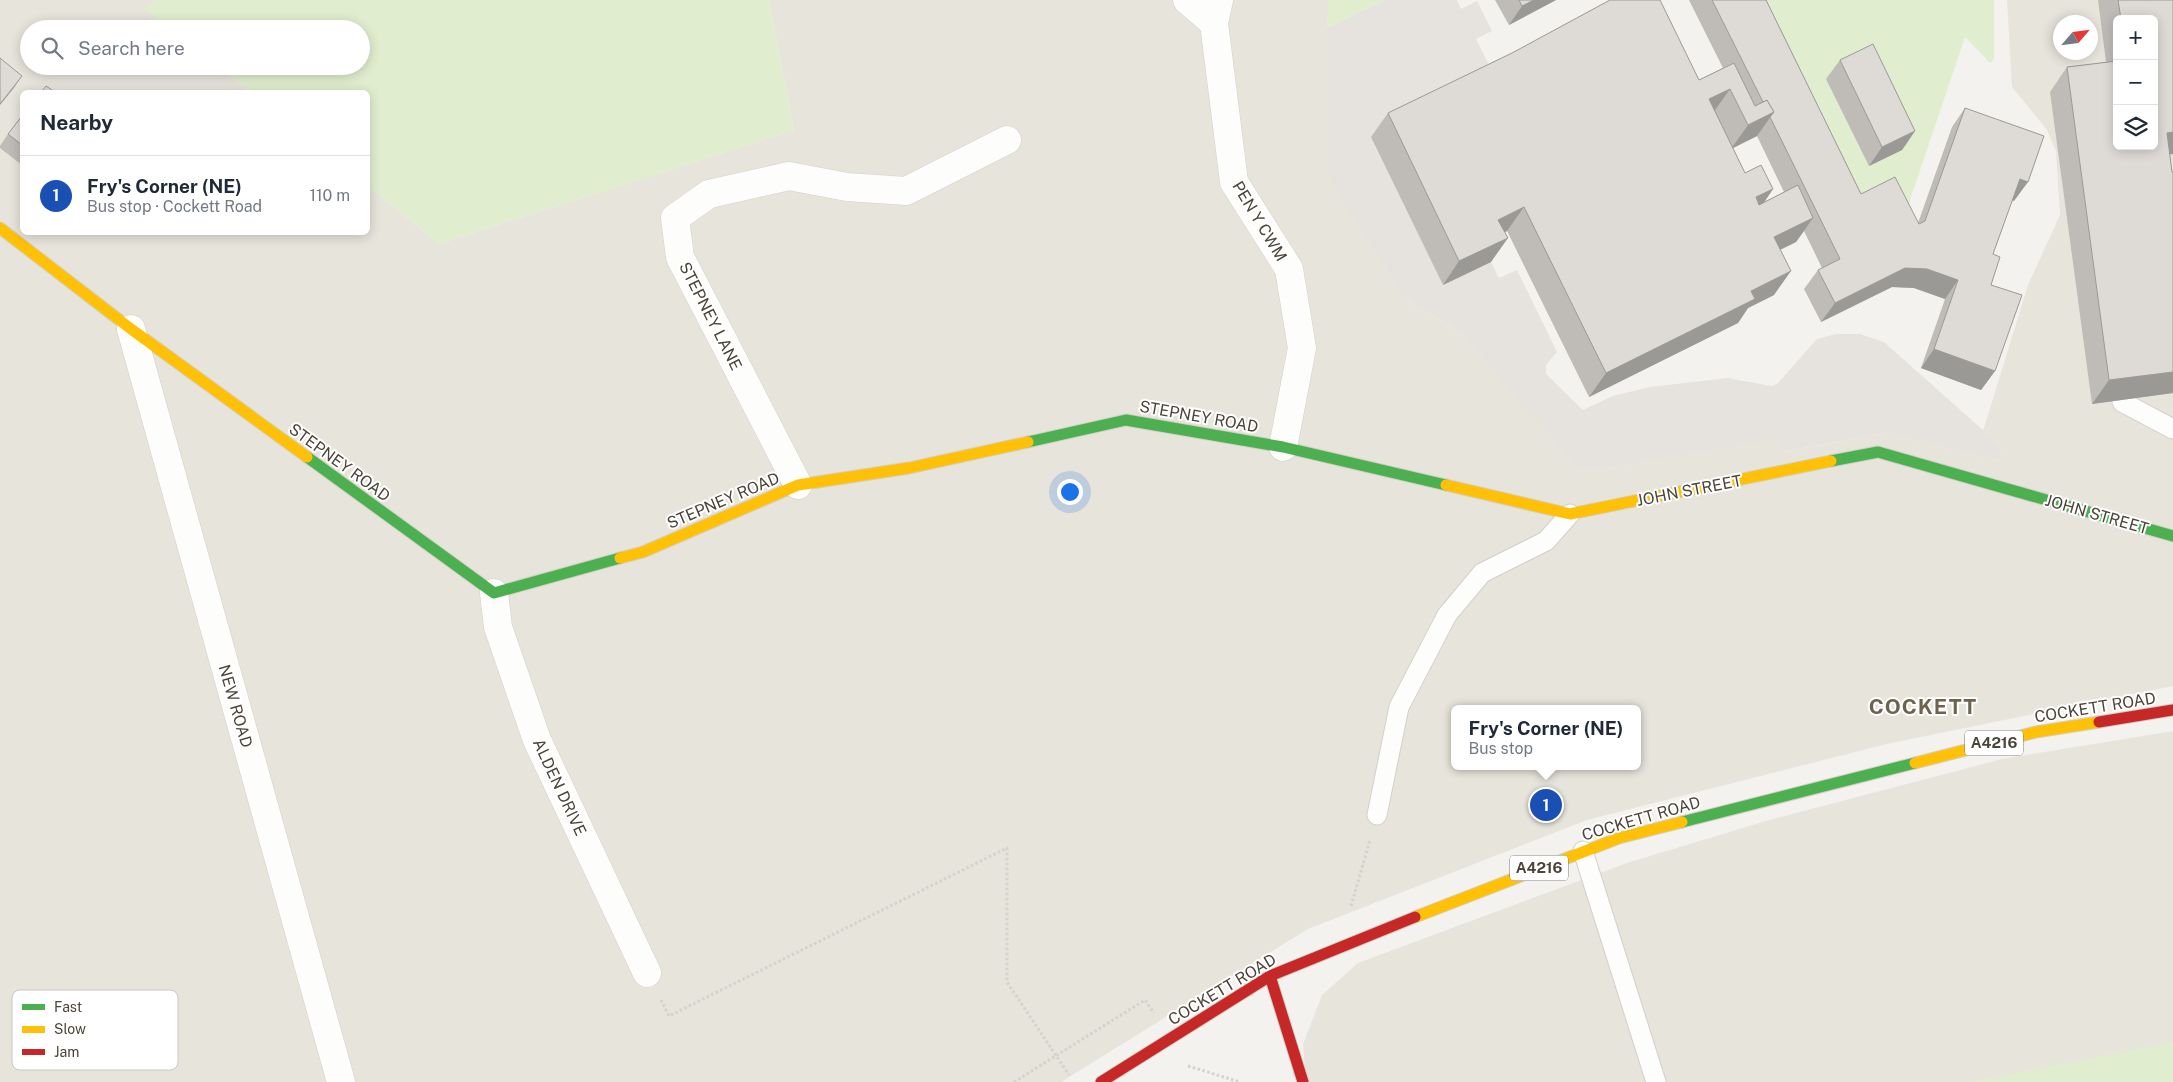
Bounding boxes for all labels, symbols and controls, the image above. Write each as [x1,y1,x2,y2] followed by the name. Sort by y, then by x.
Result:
[2053,15,2098,60] north arrow
[2113,15,2158,150] map controls
[2113,15,2158,60] button: +
[20,20,370,75] search box
[38,34,66,62] icon: search
[78,37,185,59] text: Search here
[2113,60,2158,105] button: −
[2113,105,2158,150] button: layers
[40,110,113,135] text: Nearby
[87,175,242,197] text: Fry's Corner (NE)
[1228,178,1291,265] street label: PEN Y CWM
[53,186,59,205] text: 1
[309,186,350,205] text: 110 m
[87,197,262,216] text: Bus stop · Cockett Road
[675,259,746,373] street label: STEPNEY LANE
[1138,397,1260,436] street label: STEPNEY ROAD
[285,419,394,505] street label: STEPNEY ROAD
[664,468,782,533] street label: STEPNEY ROAD
[1635,471,1744,510] street label: JOHN STREET
[1057,479,1083,505] your location
[2043,491,2151,538] street label: JOHN STREET
[215,662,256,750] street label: NEW ROAD
[2033,689,2157,726] street label: COCKETT ROAD
[1869,694,1977,719] district label: COCKETT
[1451,705,1641,770] popup
[1469,717,1623,739] text: Fry's Corner (NE)
[1965,730,2023,756] road number: A4216
[529,736,590,839] street label: ALDEN DRIVE
[1469,739,1533,758] text: Bus stop
[1530,786,1562,824] pin: 1
[1580,792,1703,844] street label: COCKETT ROAD
[1510,856,1568,880] road number: A4216
[1165,950,1280,1029] street label: COCKETT ROAD
[12,990,178,1070] legend
[54,999,82,1015] text: Fast
[54,1021,86,1037] text: Slow
[54,1044,79,1060] text: Jam

